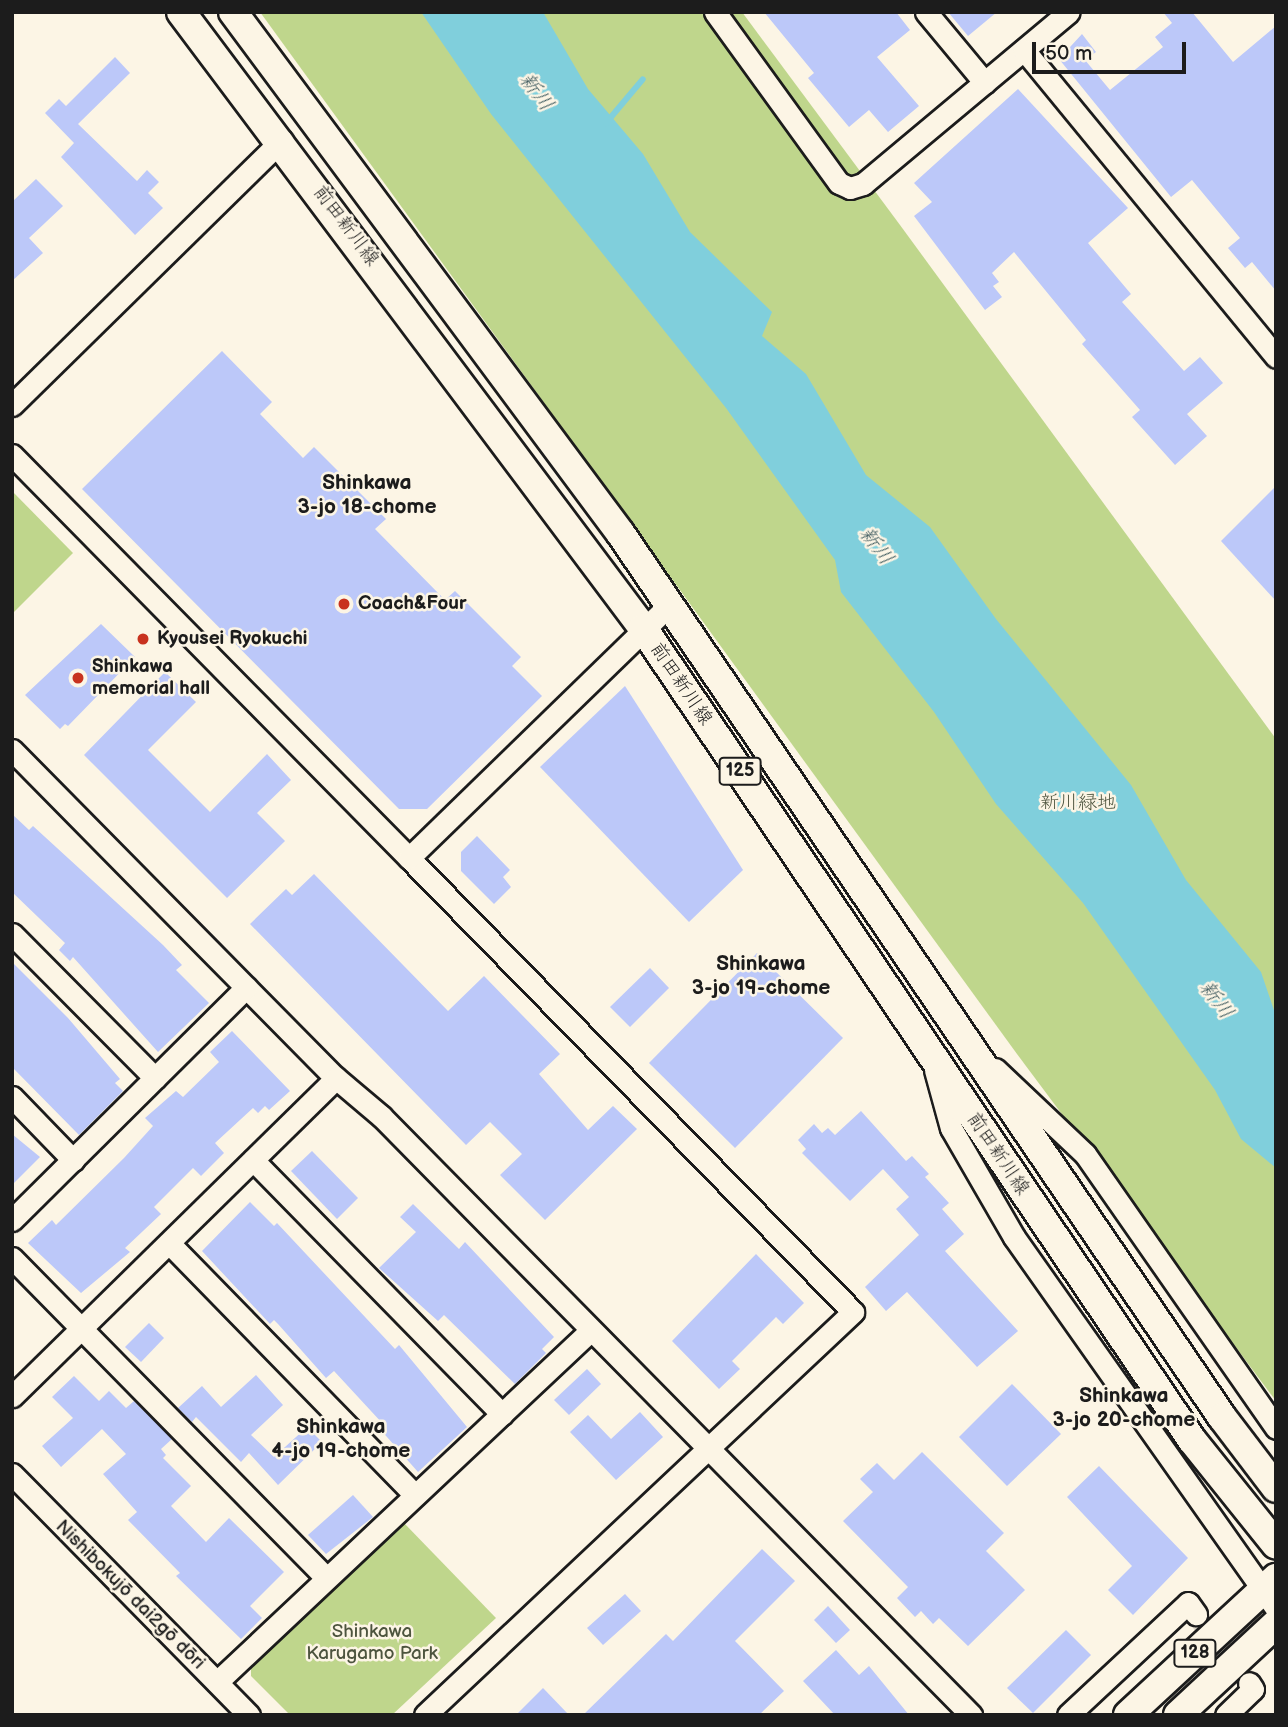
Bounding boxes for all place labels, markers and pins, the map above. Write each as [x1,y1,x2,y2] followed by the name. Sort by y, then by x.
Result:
[358,593,467,615] place label: Coach&Four
[336,596,352,612] marker: Coach&Four
[157,628,307,650] place label: Kyousei Ryokuchi
[135,631,151,647] marker: Kyousei Ryokuchi
[92,656,210,700] place label: Shinkawa memorial hall
[70,670,86,686] marker: Shinkawa memorial hall

